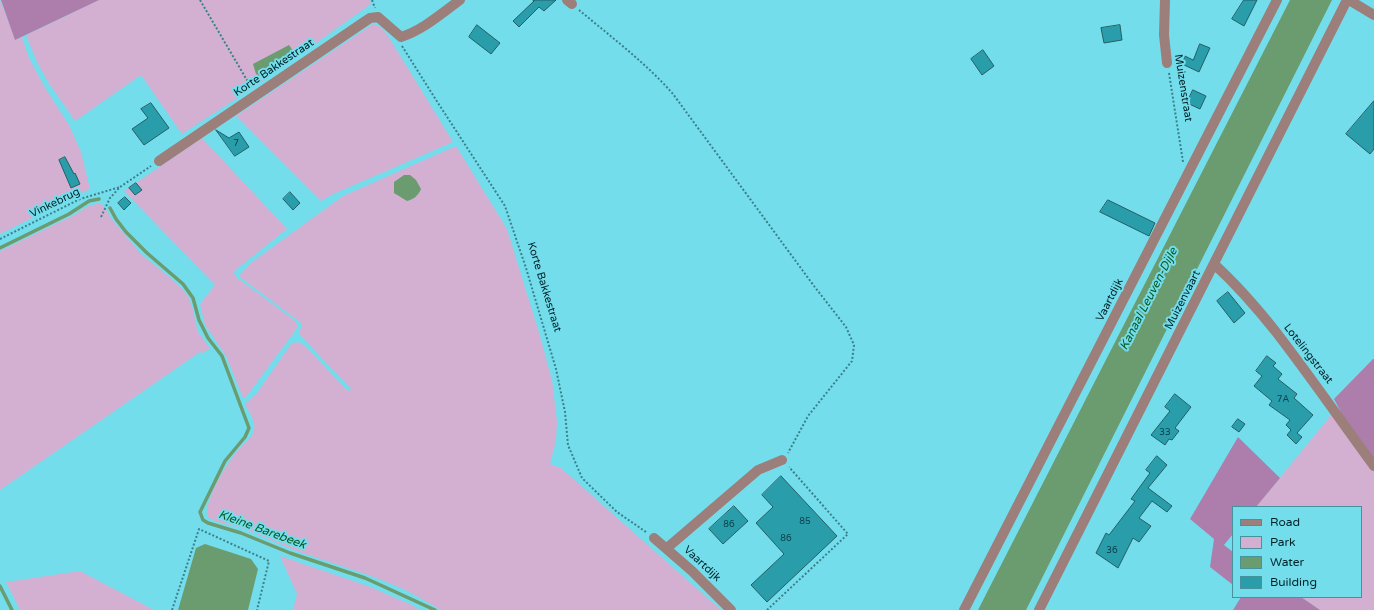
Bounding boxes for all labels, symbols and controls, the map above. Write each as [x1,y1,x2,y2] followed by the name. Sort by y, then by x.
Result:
[232,36,316,100] street label: Korte Bakkestraat
[1171,53,1195,123] street label: Muizenstraat
[233,139,239,149] house number: 7
[28,185,82,221] street label: Vinkebrug
[524,240,564,334] street label: Korte Bakkestraat
[1117,246,1181,352] water label: Kanaal Leuven-Dijle
[1162,268,1204,332] street label: Muizenvaart
[1094,276,1126,324] street label: Vaartdijk
[1280,321,1336,387] street label: Lotelingstraat
[1277,395,1289,405] house number: 7A
[1159,428,1171,438] house number: 33
[1232,506,1362,598] legend
[216,508,308,552] water label: Kleine Barebeek
[1270,515,1300,529] text: Road
[799,517,811,527] house number: 85
[723,520,735,530] house number: 86
[780,534,792,544] house number: 86
[1270,535,1296,549] text: Park
[681,543,723,585] street label: Vaartdijk
[1106,546,1118,556] house number: 36
[1270,555,1304,569] text: Water
[1270,575,1317,589] text: Building

